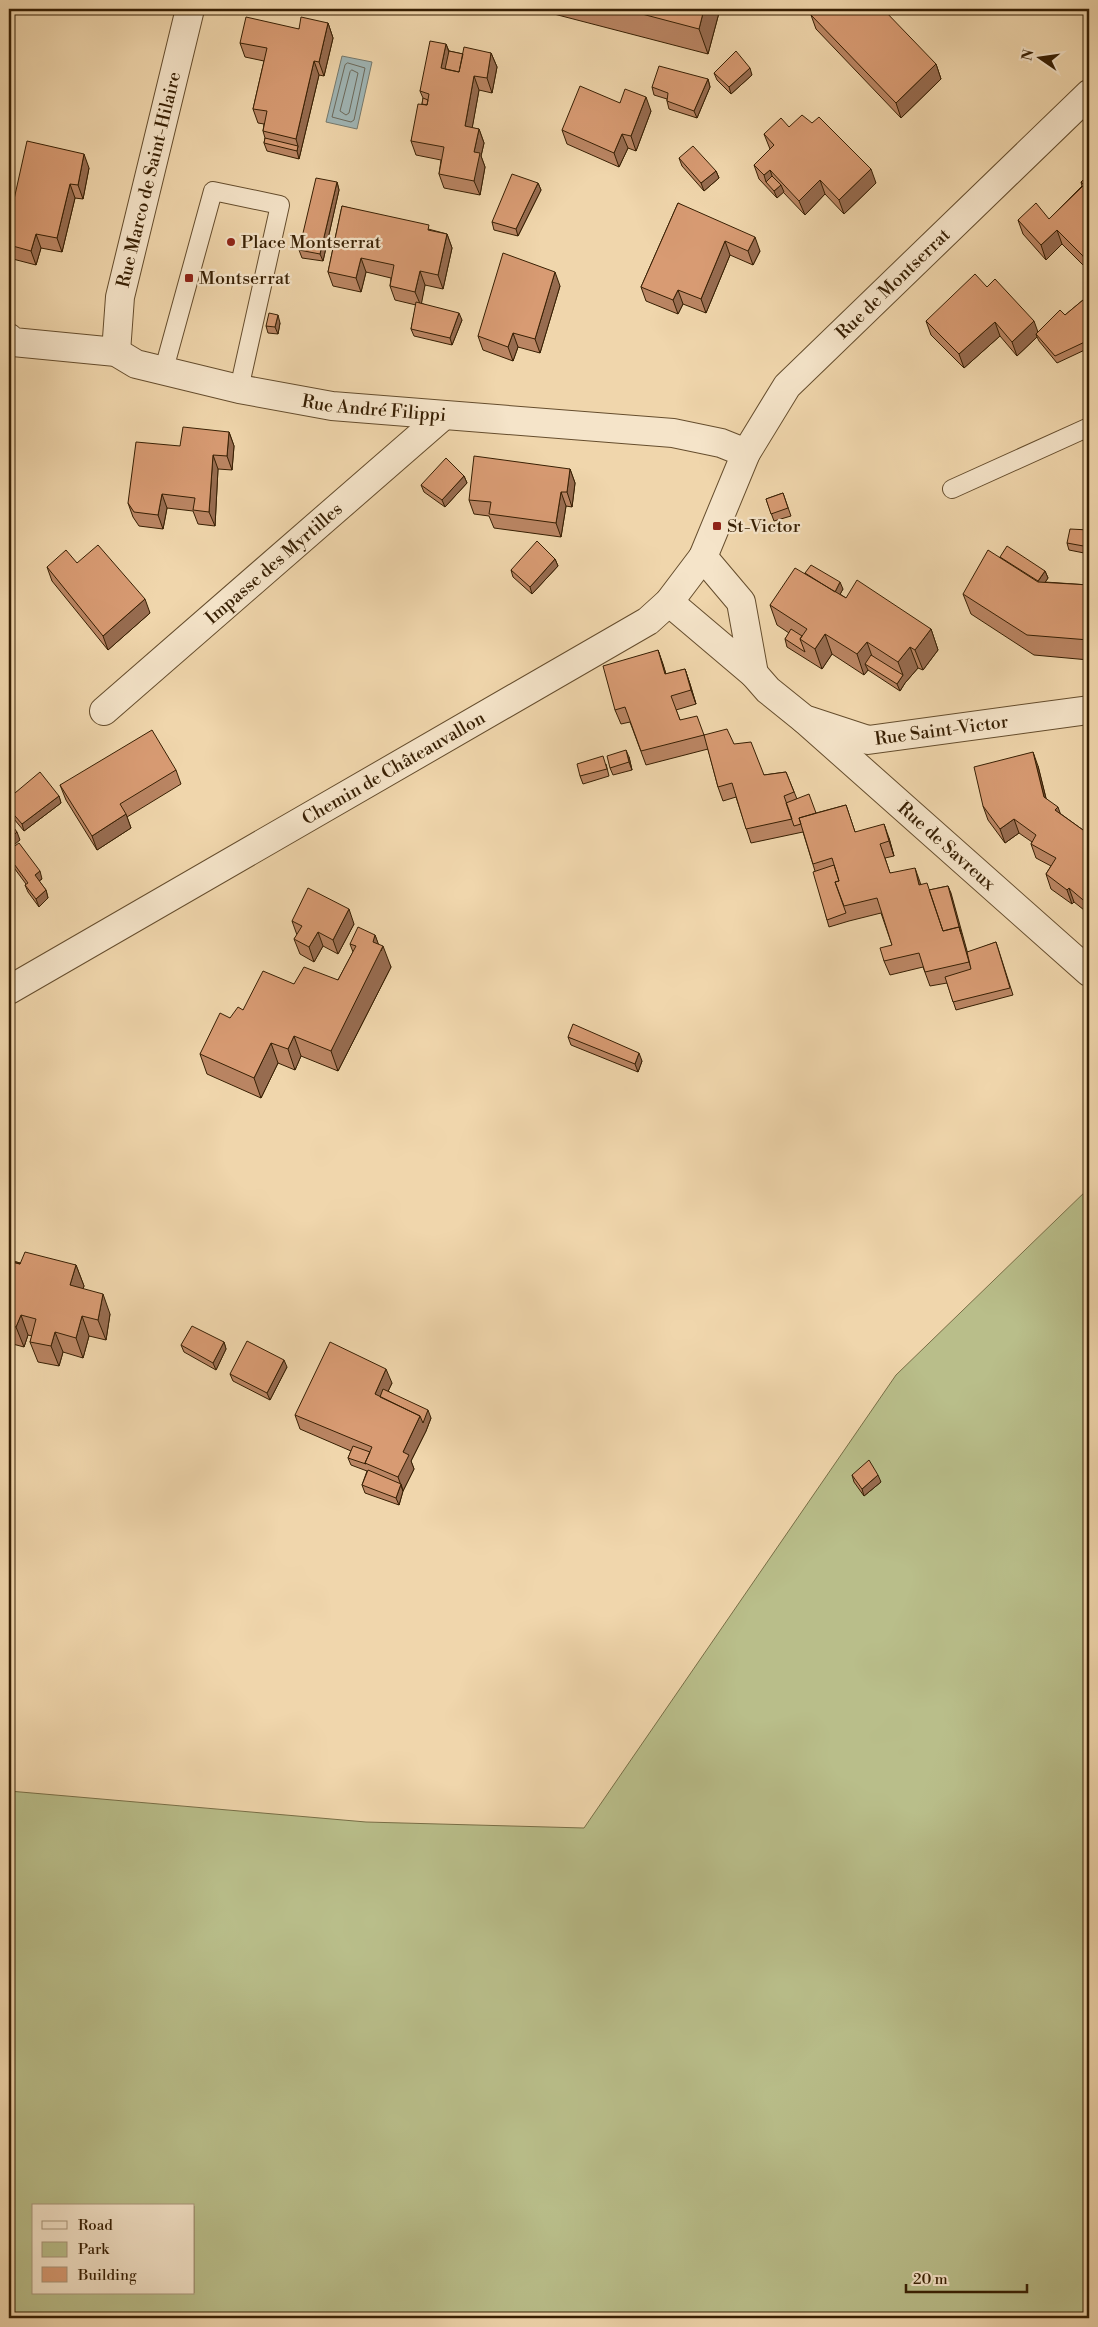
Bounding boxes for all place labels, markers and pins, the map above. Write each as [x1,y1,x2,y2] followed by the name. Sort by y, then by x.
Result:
[241,231,382,254] place label: Place Montserrat
[225,236,237,248] marker: Place Montserrat
[199,267,291,290] place label: Montserrat
[183,272,195,284] marker: Montserrat
[727,515,801,538] place label: St-Victor
[711,520,723,532] marker: St-Victor

